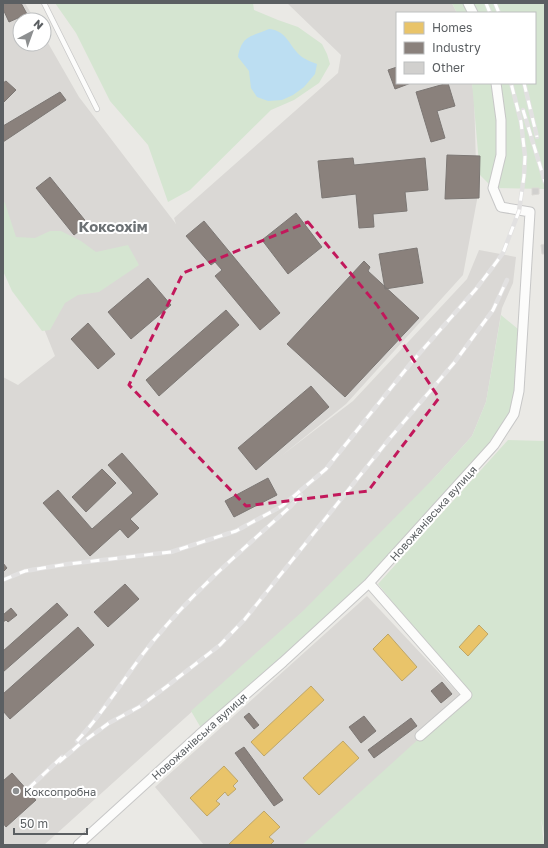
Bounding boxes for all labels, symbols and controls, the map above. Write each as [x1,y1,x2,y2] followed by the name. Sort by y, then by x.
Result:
[12,12,52,52] north arrow
[396,12,536,84] legend
[31,16,46,32] text: N
[432,20,472,35] text: Homes
[432,40,481,55] text: Industry
[432,60,465,75] text: Other
[78,217,148,235] district label: Коксохім
[387,463,479,563] street label: Новожанівська вулиця
[149,690,249,782] street label: Новожанівська вулиця
[24,785,96,798] place label: Коксопробна
[11,786,21,796] marker: Коксопробна
[14,810,87,836] scale bar
[20,816,48,831] text: 50 m

